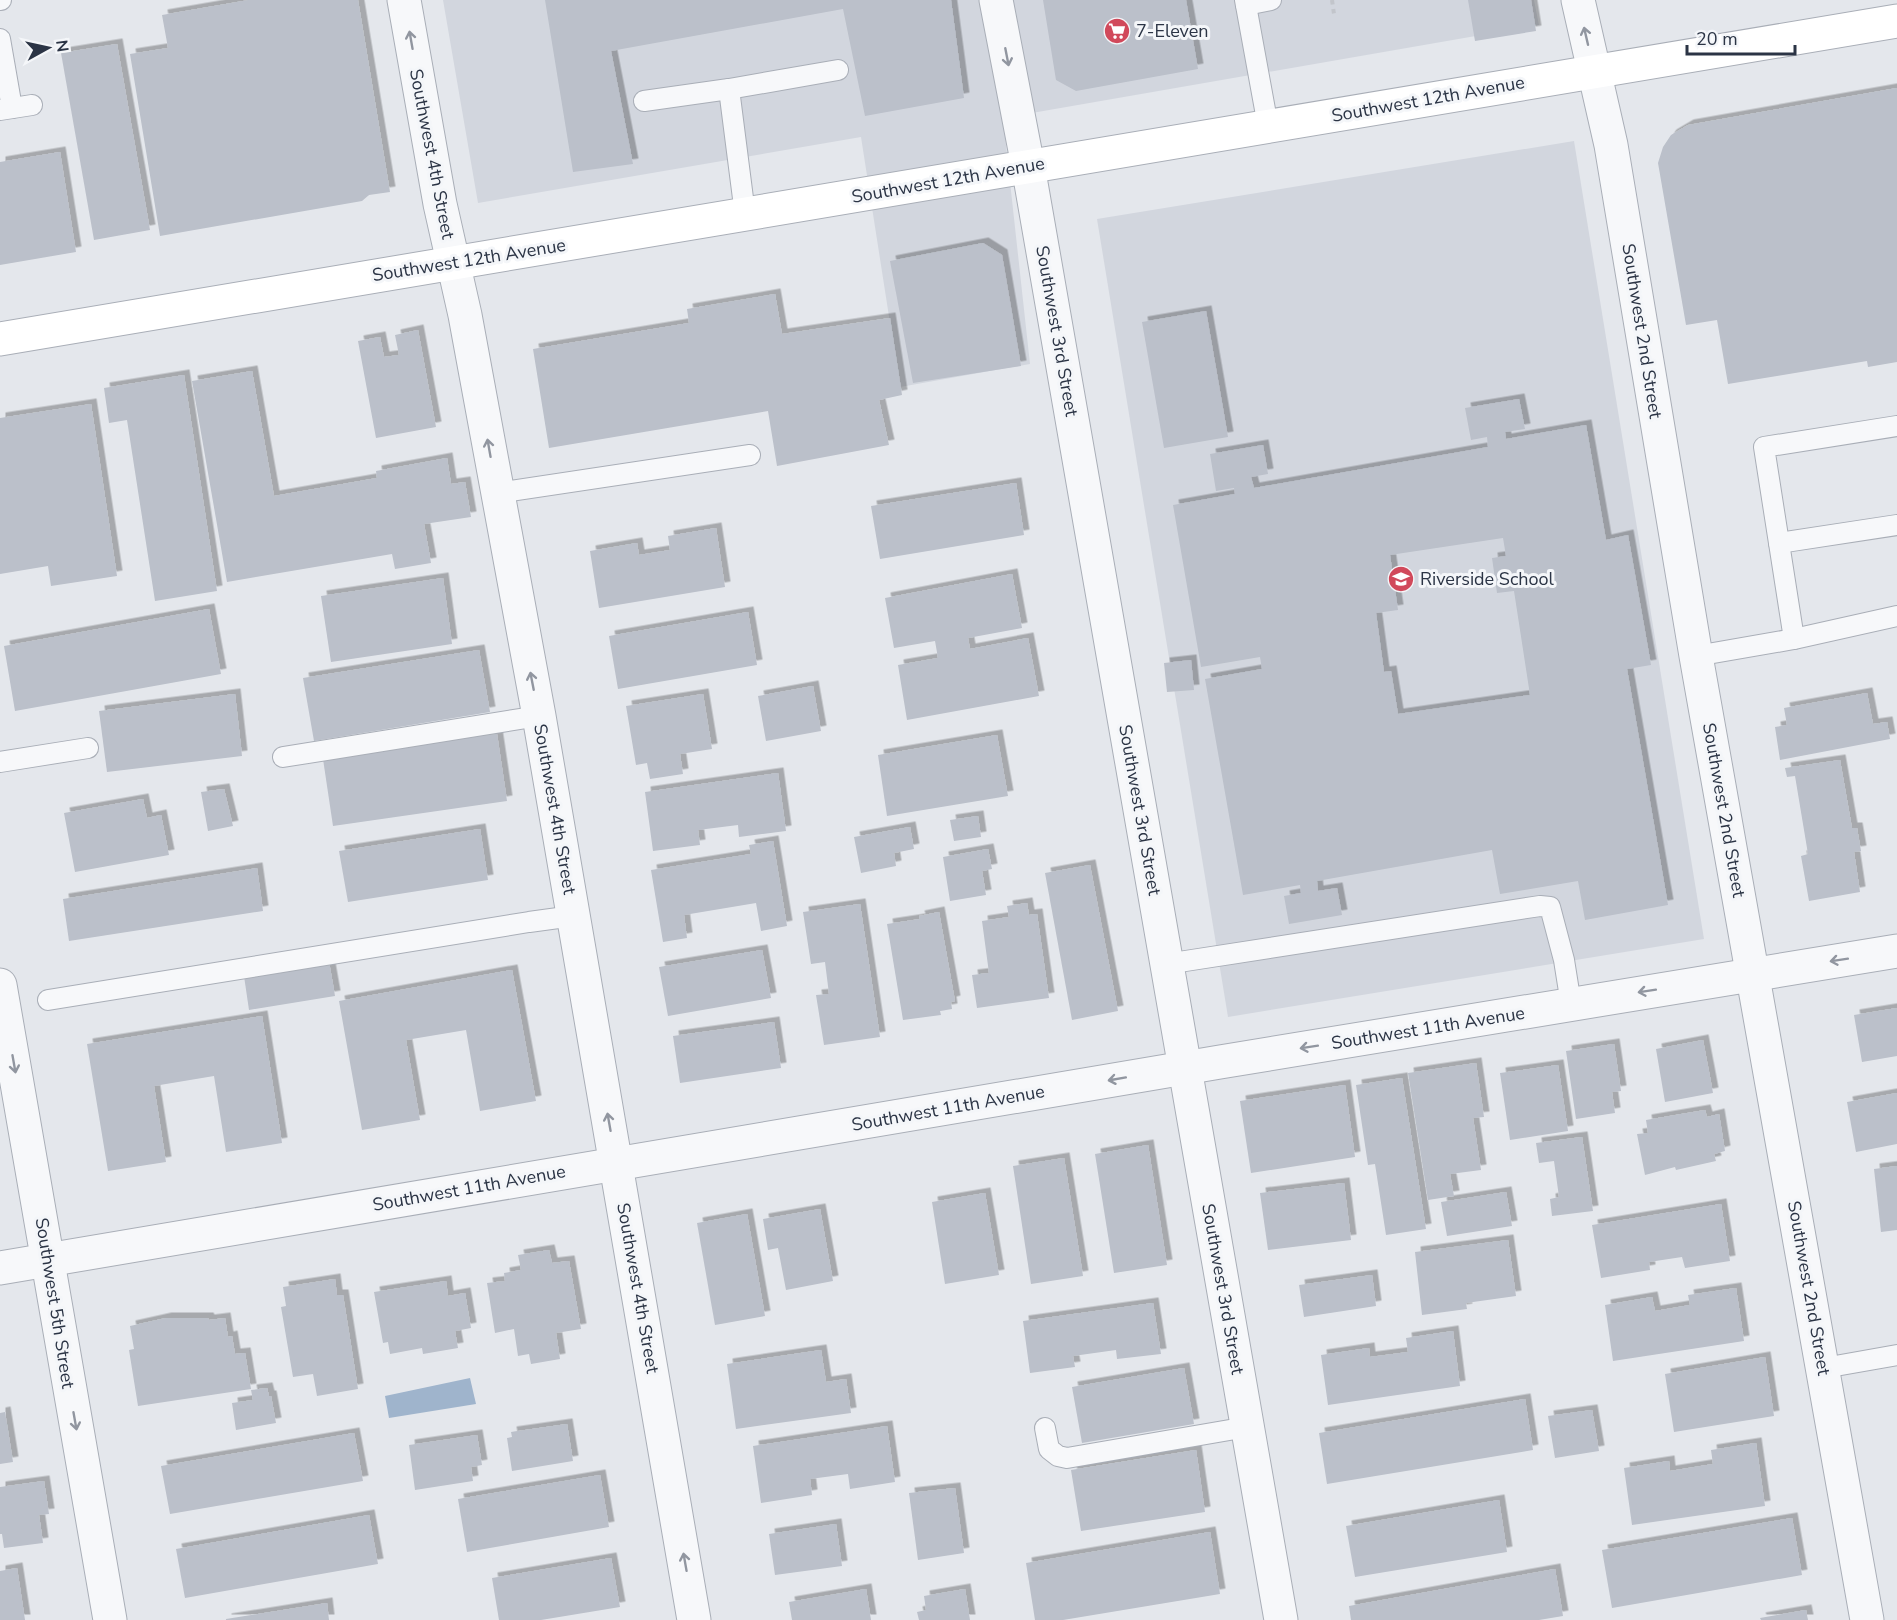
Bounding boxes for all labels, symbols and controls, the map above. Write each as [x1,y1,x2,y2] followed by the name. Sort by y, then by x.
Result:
[1102,16,1132,46] supermarket icon: 7-Eleven
[18,18,78,78] north arrow
[1687,18,1795,56] scale bar
[1136,19,1209,43] place label: 7-Eleven
[1579,27,1591,46] one-way arrow
[1696,27,1738,51] text: 20 m
[405,30,416,50] one-way arrow
[50,39,74,54] text: N
[1002,47,1013,67] one-way arrow
[404,67,460,242] street label: Southwest 4th Street
[1330,70,1526,128] street label: Southwest 12th Avenue
[850,151,1046,209] street label: Southwest 12th Avenue
[370,233,568,287] street label: Southwest 12th Avenue
[1616,242,1668,421] street label: Southwest 2nd Street
[1030,244,1084,419] street label: Southwest 3rd Street
[483,439,494,459] one-way arrow
[1386,564,1416,594] school or university icon: Riverside School
[1420,567,1554,591] place label: Riverside School
[526,672,537,692] one-way arrow
[1697,721,1751,900] street label: Southwest 2nd Street
[528,722,582,897] street label: Southwest 4th Street
[1113,723,1167,898] street label: Southwest 3rd Street
[1830,955,1850,966] one-way arrow
[1637,986,1657,997] one-way arrow
[1329,1001,1527,1055] street label: Southwest 11th Avenue
[1300,1042,1320,1053] one-way arrow
[9,1053,20,1073] one-way arrow
[1108,1074,1127,1085] one-way arrow
[850,1079,1046,1137] street label: Southwest 11th Avenue
[603,1112,614,1132] one-way arrow
[371,1159,567,1217] street label: Southwest 11th Avenue
[1782,1199,1836,1378] street label: Southwest 2nd Street
[611,1201,665,1376] street label: Southwest 4th Street
[1196,1202,1250,1377] street label: Southwest 3rd Street
[30,1216,80,1391] street label: Southwest 5th Street
[69,1411,80,1431] one-way arrow
[679,1553,690,1573] one-way arrow

